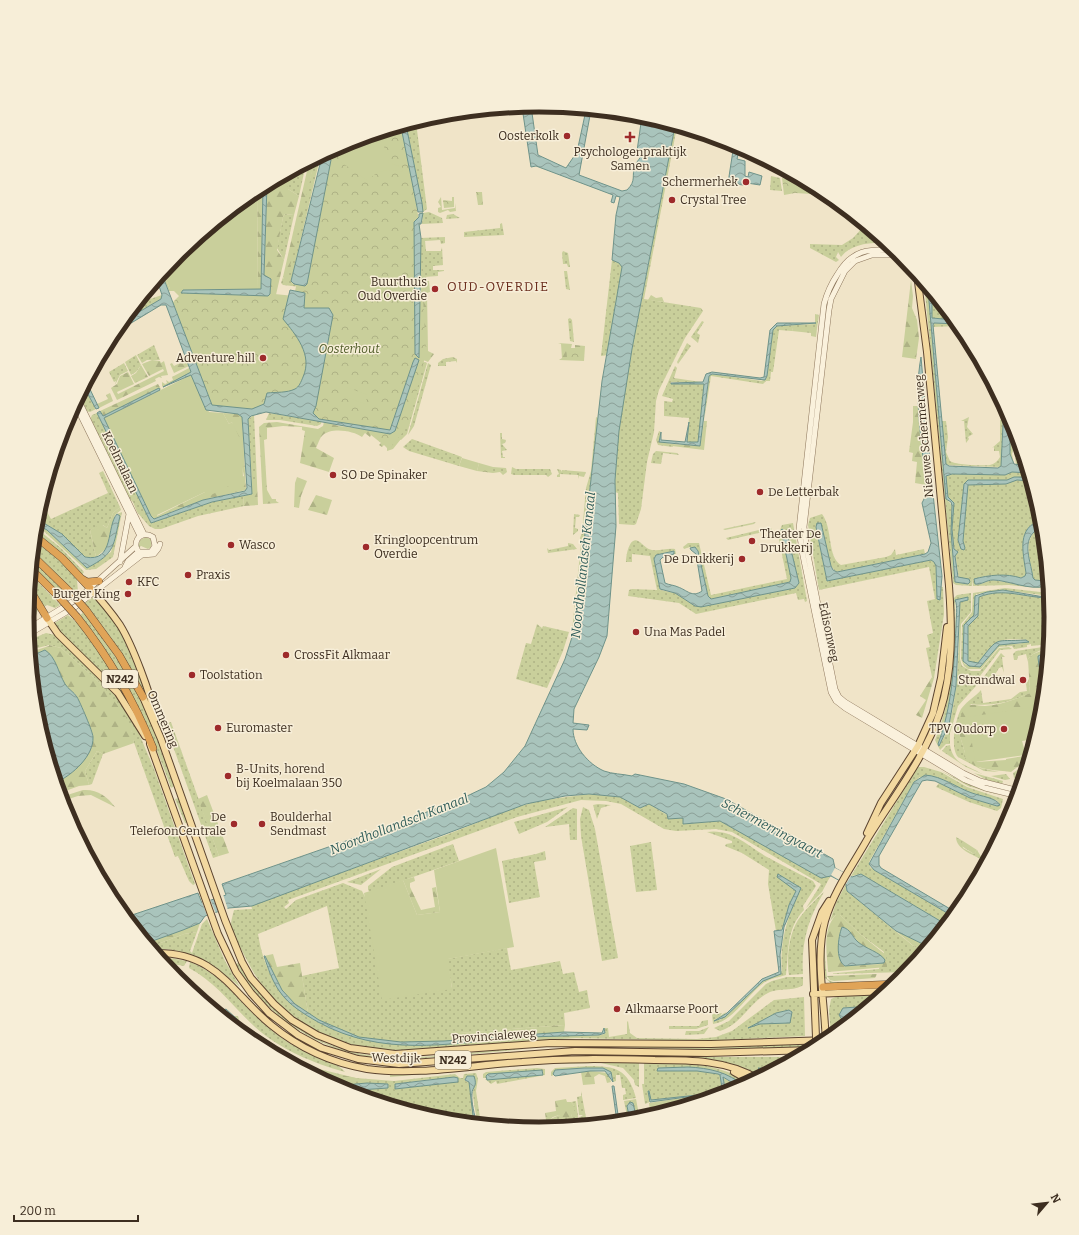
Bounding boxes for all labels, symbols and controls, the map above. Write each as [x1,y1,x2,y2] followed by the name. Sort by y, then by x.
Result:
[498,129,559,143] place label: Oosterkolk
[562,131,572,141] marker: Oosterkolk
[624,131,636,143] marker: Psychologenpraktijk Samen
[573,145,687,173] place label: Psychologenpraktijk Samen
[662,175,738,189] place label: Schermerhek
[741,177,751,187] marker: Schermerhek
[680,193,746,207] place label: Crystal Tree
[667,195,677,205] marker: Crystal Tree
[358,275,427,303] place label: Buurthuis Oud Overdie
[447,279,549,294] district label: OUD-OVERDIE
[430,284,440,294] marker: Buurthuis Oud Overdie
[318,342,380,356] park label: Oosterhout
[176,351,256,365] place label: Adventure hill
[258,353,268,363] marker: Adventure hill
[912,374,936,498] street label: Nieuwe Schermerweg
[99,429,141,496] street label: Koelmalaan
[341,468,428,482] place label: SO De Spinaker
[328,470,338,480] marker: SO De Spinaker
[768,485,839,499] place label: De Letterbak
[755,487,765,497] marker: De Letterbak
[568,491,598,639] water label: Noordhollandsch Kanaal
[760,527,821,555] place label: Theater De Drukkerij
[374,533,479,561] place label: Kringloopcentrum Overdie
[747,536,757,546] marker: Theater De Drukkerij
[239,538,276,552] place label: Wasco
[226,540,236,550] marker: Wasco
[361,542,371,552] marker: Kringloopcentrum Overdie
[664,552,734,566] place label: De Drukkerij
[737,554,747,564] marker: De Drukkerij
[196,568,231,582] place label: Praxis
[183,570,193,580] marker: Praxis
[137,575,160,589] place label: KFC
[124,577,134,587] marker: KFC
[53,587,120,601] place label: Burger King
[123,589,133,599] marker: Burger King
[816,601,842,663] street label: Edisonweg
[644,625,726,639] place label: Una Mas Padel
[631,627,641,637] marker: Una Mas Padel
[294,648,391,662] place label: CrossFit Alkmaar
[281,650,291,660] marker: CrossFit Alkmaar
[200,668,263,682] place label: Toolstation
[102,670,138,688] road number: N242
[187,670,197,680] marker: Toolstation
[958,673,1016,687] place label: Strandwal
[1018,675,1028,685] marker: Strandwal
[145,688,182,750] street label: Ommering
[226,721,293,735] place label: Euromaster
[929,722,996,736] place label: TPV Oudorp
[213,723,223,733] marker: Euromaster
[999,724,1009,734] marker: TPV Oudorp
[236,762,343,790] place label: B-Units, horend bij Koelmalaan 350
[223,771,233,781] marker: B-Units, horend bij Koelmalaan 350
[328,790,471,857] water label: Noordhollandsch Kanaal
[719,795,825,861] water label: Schermerringvaart
[130,810,226,838] place label: De TelefoonCentrale
[270,810,332,838] place label: Boulderhal Sendmast
[229,819,239,829] marker: De TelefoonCentrale
[257,819,267,829] marker: Boulderhal Sendmast
[625,1002,719,1016] place label: Alkmaarse Poort
[612,1004,622,1014] marker: Alkmaarse Poort
[451,1026,537,1046] street label: Provincialeweg
[372,1051,421,1065] street label: Westdijk
[435,1051,471,1069] road number: N242
[1027,1183,1067,1223] north arrow
[1048,1192,1063,1206] text: N
[14,1197,138,1223] scale bar
[20,1204,56,1218] text: 200 m

